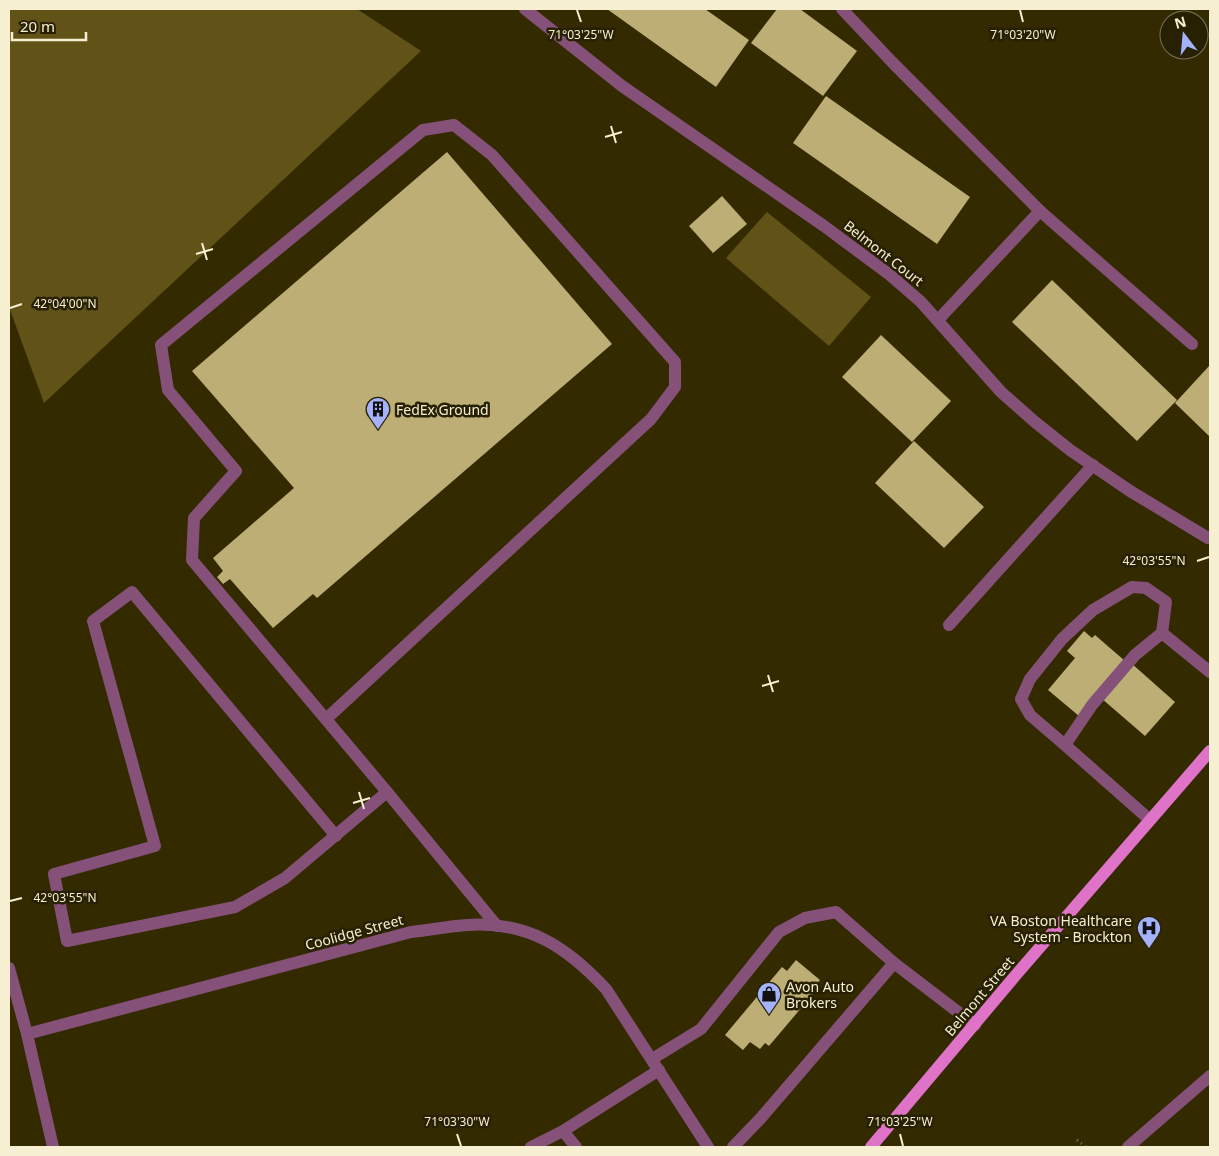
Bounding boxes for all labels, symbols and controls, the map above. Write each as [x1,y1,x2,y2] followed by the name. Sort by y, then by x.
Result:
[12,10,86,42] scale bar
[1159,10,1209,60] north arrow
[1172,11,1188,33] text: N
[20,16,55,36] text: 20 m
[548,26,614,43] text: 71°03'25"W
[990,26,1056,43] text: 71°03'20"W
[840,216,928,290] street label: Belmont Court
[33,295,97,312] text: 42°04'00"N
[365,396,391,430] building icon: FedEx Ground
[396,400,489,419] place label: FedEx Ground
[1122,552,1186,569] text: 42°03'55"N
[33,889,97,906] text: 42°03'55"N
[303,910,405,954] street label: Coolidge Street
[990,911,1132,946] place label: VA Boston Healthcare System - Brockton
[1136,915,1162,949] hospital icon: VA Boston Healthcare System - Brockton
[940,952,1018,1040] street label: Belmont Street
[786,977,854,1012] place label: Avon Auto Brokers
[756,981,782,1015] shop icon: Avon Auto Brokers
[424,1113,490,1130] text: 71°03'30"W
[867,1113,933,1130] text: 71°03'25"W

